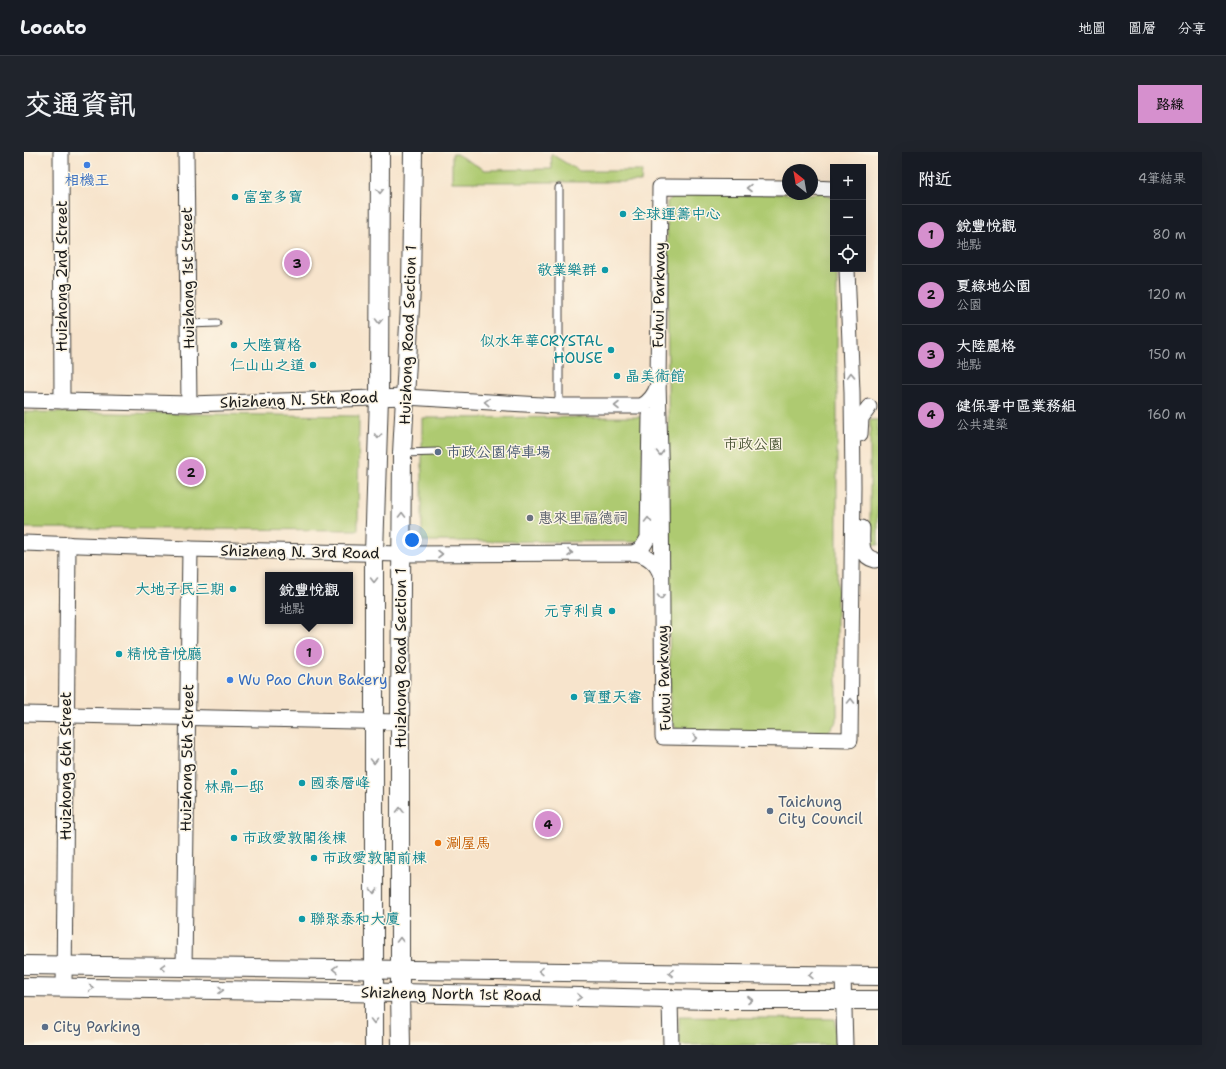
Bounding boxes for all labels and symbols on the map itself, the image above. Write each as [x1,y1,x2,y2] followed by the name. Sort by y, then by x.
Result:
[82,160,92,170] marker: 相機王
[782,164,818,200] north arrow
[64,170,110,190] place label: 相機王
[746,184,752,192] one-way arrow
[243,187,303,207] place label: 富室多寶
[376,188,384,194] one-way arrow
[230,192,240,202] marker: 富室多寶
[52,200,72,352] street label: Huizhong 2nd Street
[631,204,721,224] place label: 全球運籌中心
[177,207,199,349] street label: Huizhong 1st Street
[618,209,628,219] marker: 全球運籌中心
[648,242,670,348] street label: Fuhui Parkway
[395,245,421,425] street label: Huizhong Road Section 1
[284,248,310,278] pin: 3
[537,260,597,280] place label: 敬業樂群
[600,265,610,275] marker: 敬業樂群
[375,318,383,324] one-way arrow
[480,331,603,368] place label: 似水年華CRYSTAL HOUSE
[242,335,302,355] place label: 大陸寶格
[229,340,239,350] marker: 大陸寶格
[606,345,616,355] marker: 似水年華CRYSTAL HOUSE
[230,355,305,375] place label: 仁山山之道
[308,360,318,370] marker: 仁山山之道
[625,366,685,386] place label: 晶美術館
[612,371,622,381] marker: 晶美術館
[847,372,856,378] one-way arrow
[220,387,379,413] street label: Shizheng N. 5th Road
[484,398,490,407] one-way arrow
[614,402,620,410] one-way arrow
[374,433,382,439] one-way arrow
[723,434,783,454] park label: 市政公園
[446,442,551,462] place label: 市政公園停車場
[433,447,443,457] marker: 市政公園停車場
[656,450,664,456] one-way arrow
[178,457,204,487] pin: 2
[538,508,628,528] place label: 惠來里福德祠
[398,512,406,518] one-way arrow
[525,513,535,523] marker: 惠來里福德祠
[644,517,652,523] one-way arrow
[402,530,422,550] your location
[220,541,380,563] street label: Shizheng N. 3rd Road
[567,549,573,557] one-way arrow
[437,550,443,558] one-way arrow
[391,568,411,748] street label: Huizhong Road Section 1
[370,577,378,583] one-way arrow
[135,579,225,599] place label: 大地子民三期
[228,584,238,594] marker: 大地子民三期
[657,594,665,600] one-way arrow
[544,601,604,621] place label: 元亨利貞
[607,606,617,616] marker: 元亨利貞
[652,625,676,731] street label: Fuhui Parkway
[296,637,322,667] pin: 1
[127,644,202,664] place label: 精悅音悅廳
[114,649,124,659] marker: 精悅音悅廳
[238,670,388,690] place label: Wu Pao Chun Bakery
[225,675,235,685] marker: Wu Pao Chun Bakery
[176,684,198,832] street label: Huizhong 5th Street
[582,687,642,707] place label: 寶璽天睿
[56,692,76,840] street label: Huizhong 6th Street
[569,692,579,702] marker: 寶璽天睿
[847,698,855,704] one-way arrow
[692,734,698,742] one-way arrow
[370,758,378,764] one-way arrow
[229,767,239,777] marker: 林鼎一邸
[310,773,370,793] place label: 國泰層峰
[204,777,264,797] place label: 林鼎一邸
[297,778,307,788] marker: 國泰層峰
[778,792,863,829] place label: Taichung City Council
[765,806,775,816] marker: Taichung City Council
[396,807,404,813] one-way arrow
[535,809,561,839] pin: 4
[242,828,347,848] place label: 市政愛敦閣後棟
[229,833,239,843] marker: 市政愛敦閣後棟
[446,833,491,853] place label: 涮屋馬
[433,838,443,848] marker: 涮屋馬
[322,848,427,868] place label: 市政愛敦閣前棟
[309,853,319,863] marker: 市政愛敦閣前棟
[370,888,378,894] one-way arrow
[310,909,400,929] place label: 聯聚泰和大廈
[297,914,307,924] marker: 聯聚泰和大廈
[396,937,404,943] one-way arrow
[160,962,166,971] one-way arrow
[332,965,338,973] one-way arrow
[538,967,544,976] one-way arrow
[668,969,674,977] one-way arrow
[808,971,814,979] one-way arrow
[361,982,542,1006] street label: Shizheng North 1st Road
[88,984,94,992] one-way arrow
[218,986,224,994] one-way arrow
[576,993,582,1001] one-way arrow
[747,996,753,1004] one-way arrow
[53,1017,140,1037] place label: City Parking
[370,1018,378,1024] one-way arrow
[40,1022,50,1032] marker: City Parking

